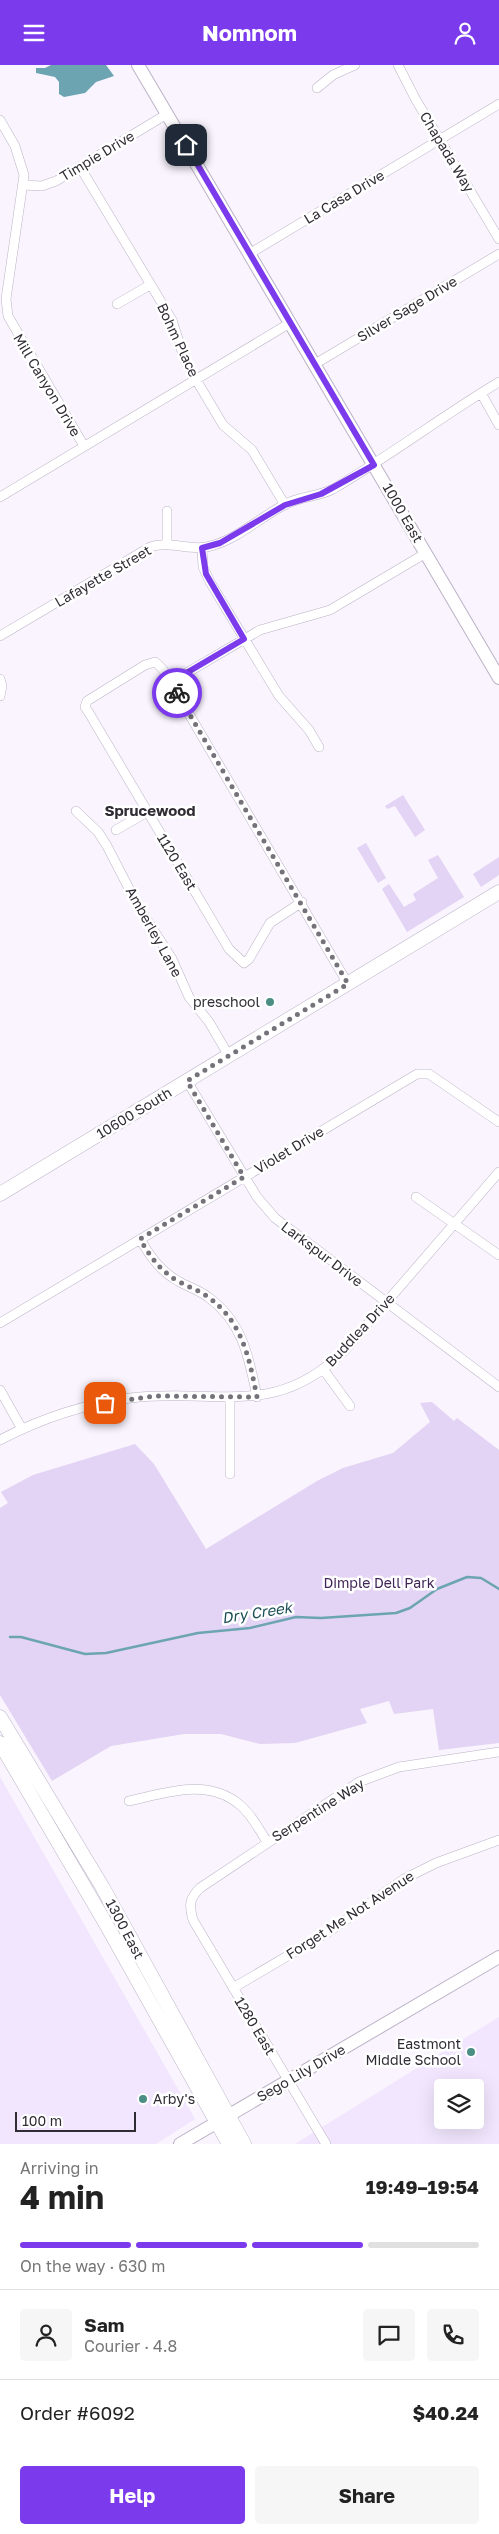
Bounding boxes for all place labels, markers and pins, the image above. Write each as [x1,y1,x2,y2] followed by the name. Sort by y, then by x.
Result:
[165,124,207,166] pin
[193,993,260,1010] place label: preschool
[264,996,276,1008] marker: preschool
[84,1382,126,1424] pin
[366,2035,461,2068] place label: Eastmont Middle School
[465,2046,477,2058] marker: Eastmont Middle School
[153,2090,195,2107] place label: Arby's
[137,2093,149,2105] marker: Arby's

